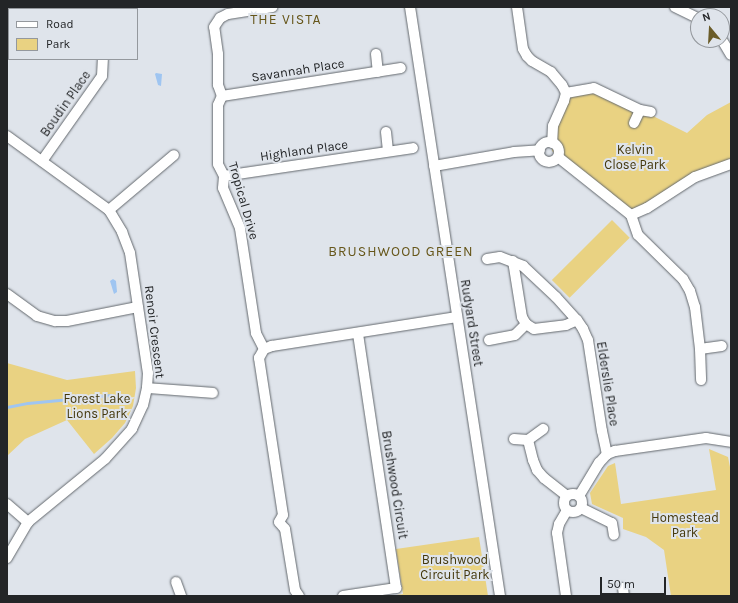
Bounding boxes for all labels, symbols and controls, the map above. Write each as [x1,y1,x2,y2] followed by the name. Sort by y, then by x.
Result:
[8,8,138,60] legend
[690,8,730,48] north arrow
[701,10,712,24] text: N
[250,12,322,28] district label: THE VISTA
[46,17,74,31] text: Road
[46,37,70,51] text: Park
[250,56,346,86] street label: Savannah Place
[38,68,94,140] street label: Boudin Place
[259,137,349,165] street label: Highland Place
[604,143,666,174] park label: Kelvin Close Park
[225,161,261,241] street label: Tropical Drive
[328,244,474,260] district label: BRUSHWOOD GREEN
[456,278,486,368] street label: Rudyard Street
[141,285,167,379] street label: Renoir Crescent
[593,341,621,427] street label: Elderslie Place
[64,392,130,423] park label: Forest Lake Lions Park
[378,430,410,540] street label: Brushwood Circuit
[651,511,719,542] park label: Homestead Park
[420,553,490,584] park label: Brushwood Circuit Park
[602,569,668,595] scale bar
[607,577,635,591] text: 50 m

